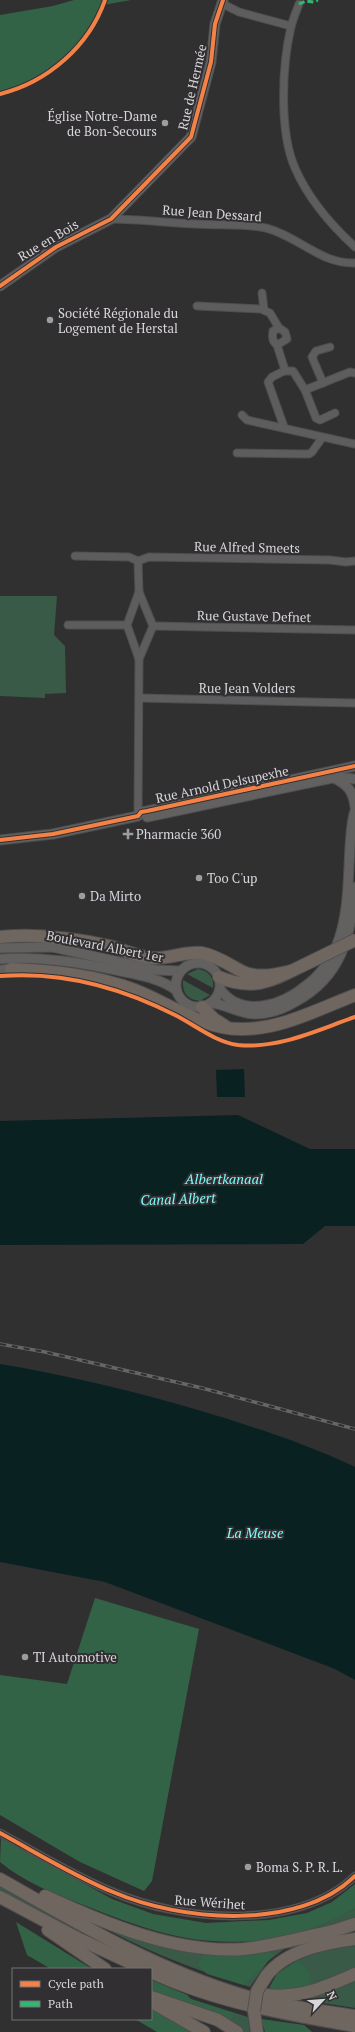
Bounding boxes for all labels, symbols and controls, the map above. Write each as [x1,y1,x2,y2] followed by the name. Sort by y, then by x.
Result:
[173,42,211,132] street label: Rue de Hermée
[47,107,157,140] place label: Église Notre-Dame de Bon-Secours
[160,118,170,128] marker: Église Notre-Dame de Bon-Secours
[162,201,262,225] street label: Rue Jean Dessard
[14,215,82,265] street label: Rue en Bois
[58,304,179,337] place label: Société Régionale du Logement de Herstal
[45,315,55,325] marker: Société Régionale du Logement de Herstal
[194,537,300,557] street label: Rue Alfred Smeets
[197,606,311,626] street label: Rue Gustave Defnet
[199,679,295,697] street label: Rue Jean Volders
[154,761,290,807] street label: Rue Arnold Delsupexhe
[136,825,221,843] place label: Pharmacie 360
[123,829,133,839] marker: Pharmacie 360
[207,869,257,887] place label: Too C'up
[194,873,204,883] marker: Too C'up
[90,887,141,905] place label: Da Mirto
[77,891,87,901] marker: Da Mirto
[45,926,165,966] street label: Boulevard Albert 1er
[184,1169,263,1188] water label: Albertkanaal
[140,1188,216,1209] water label: Canal Albert
[226,1523,284,1542] water label: La Meuse
[33,1648,117,1666] place label: TI Automotive
[20,1652,30,1662] marker: TI Automotive
[256,1858,343,1876] place label: Boma S. P. R. L.
[243,1862,253,1872] marker: Boma S. P. R. L.
[174,1891,246,1913] street label: Rue Wérihet
[12,1968,152,2020] legend
[48,1976,104,1991] text: Cycle path
[303,1980,343,2020] north arrow
[324,1989,340,2003] text: N
[48,1996,73,2011] text: Path

